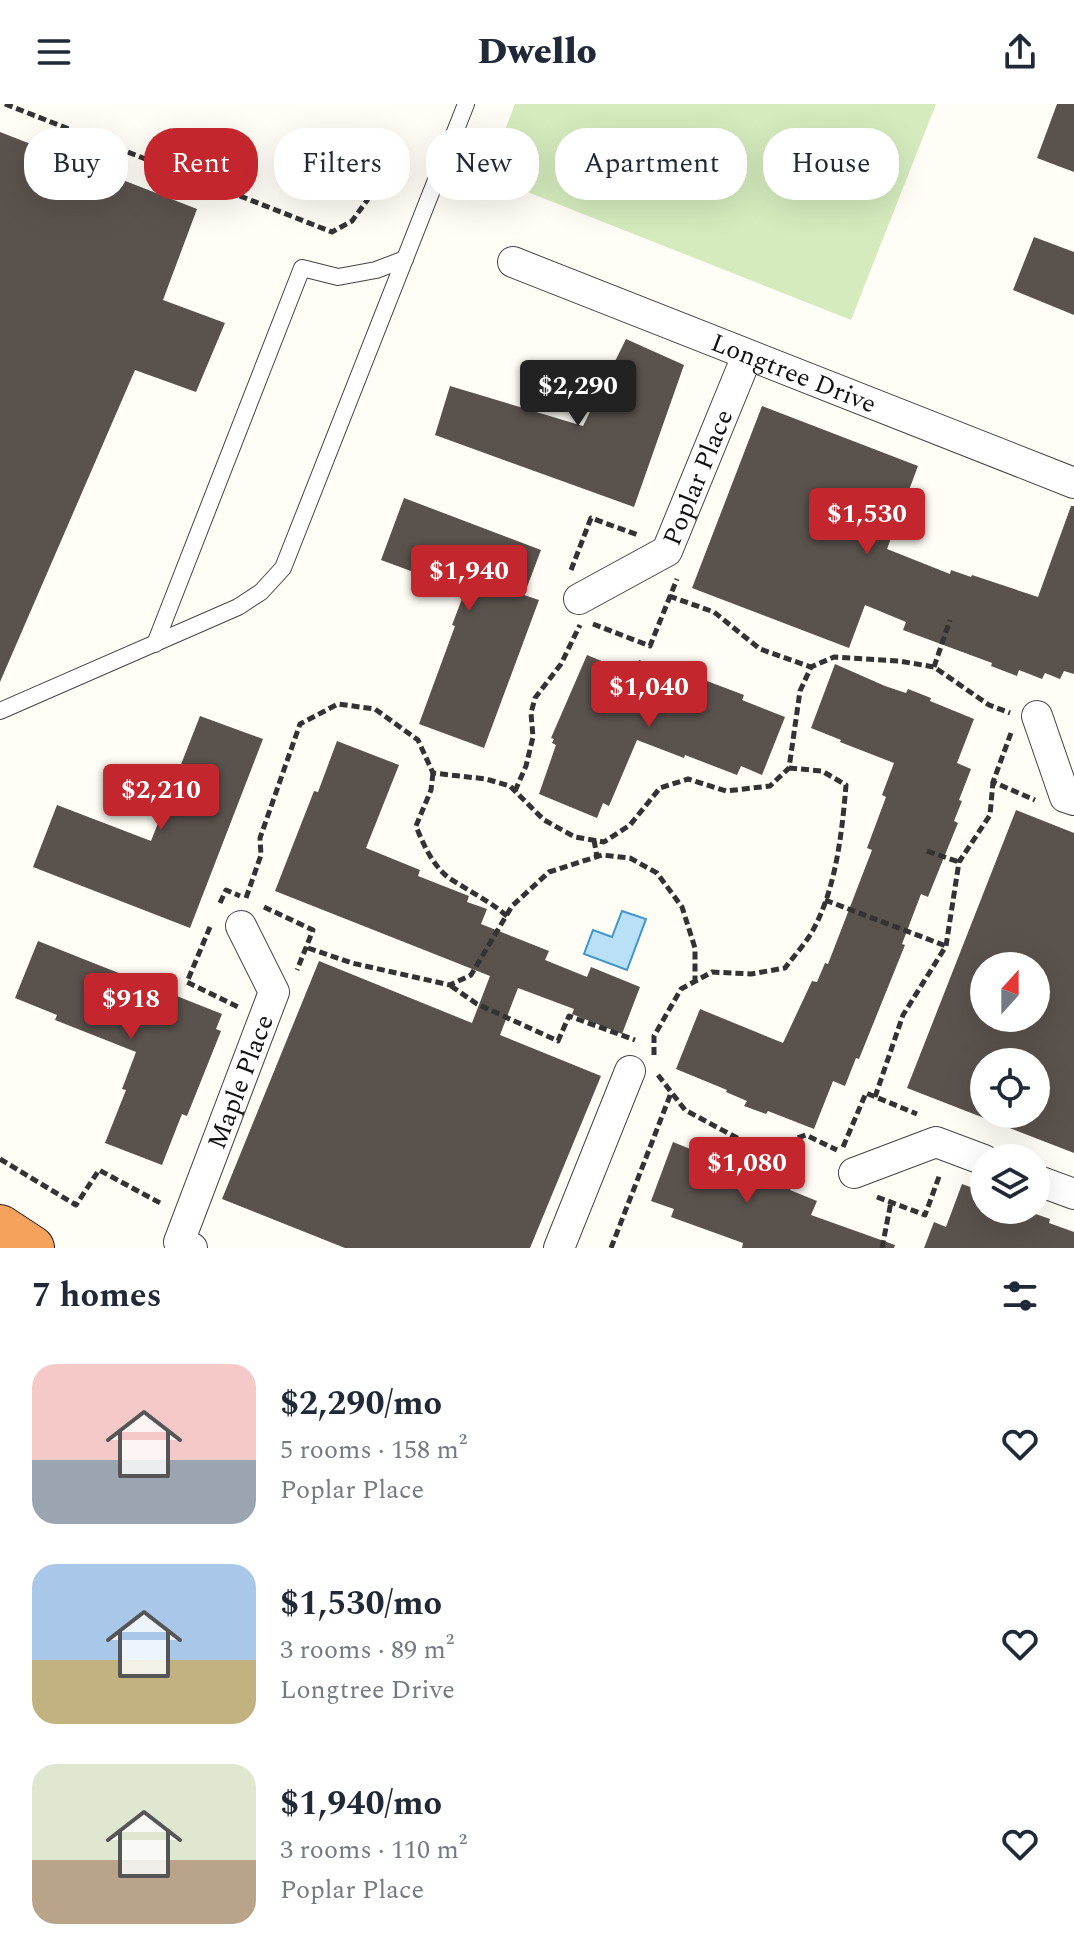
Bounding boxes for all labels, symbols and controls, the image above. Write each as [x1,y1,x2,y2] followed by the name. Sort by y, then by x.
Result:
[477,25,597,80] text: Dwello
[32,30,76,74] icon: menu
[998,30,1042,74] icon: share
[24,128,128,200] chip: Buy
[144,128,258,200] chip: Rent
[274,128,410,200] chip: Filters
[426,128,539,200] chip: New
[555,128,747,200] chip: Apartment
[763,128,899,200] chip: House
[705,323,882,424] street label: Longtree Drive
[513,360,643,428] pin: $2,290
[538,366,618,406] text: $2,290
[652,403,744,552] street label: Poplar Place
[802,488,932,556] pin: $1,530
[827,494,907,534] text: $1,530
[404,545,534,613] pin: $1,940
[429,551,509,591] text: $1,940
[584,661,714,729] pin: $1,040
[609,667,689,707] text: $1,040
[96,764,226,832] pin: $2,210
[121,770,201,810] text: $2,210
[970,952,1050,1032] north arrow
[970,952,1050,1224] map controls
[84,973,178,1041] pin: $918
[102,979,160,1019] text: $918
[197,1009,285,1155] street label: Maple Place
[970,1048,1050,1128] button: locate
[682,1137,812,1205] pin: $1,080
[707,1143,787,1183] text: $1,080
[970,1144,1050,1224] button: layers
[32,1270,162,1322] text: 7 homes
[998,1274,1042,1318] icon: filters
[280,1378,442,1430] text: $2,290/mo
[96,1396,192,1492] icon: home
[998,1422,1042,1466] icon: heart
[280,1430,467,1470] text: 5 rooms · 158 m²
[280,1470,424,1510] text: Poplar Place
[280,1578,442,1630] text: $1,530/mo
[96,1596,192,1692] icon: home
[998,1622,1042,1666] icon: heart
[280,1630,454,1670] text: 3 rooms · 89 m²
[280,1670,455,1710] text: Longtree Drive
[280,1778,442,1830] text: $1,940/mo
[96,1796,192,1892] icon: home
[998,1822,1042,1866] icon: heart
[280,1830,467,1870] text: 3 rooms · 110 m²
[280,1870,424,1910] text: Poplar Place

